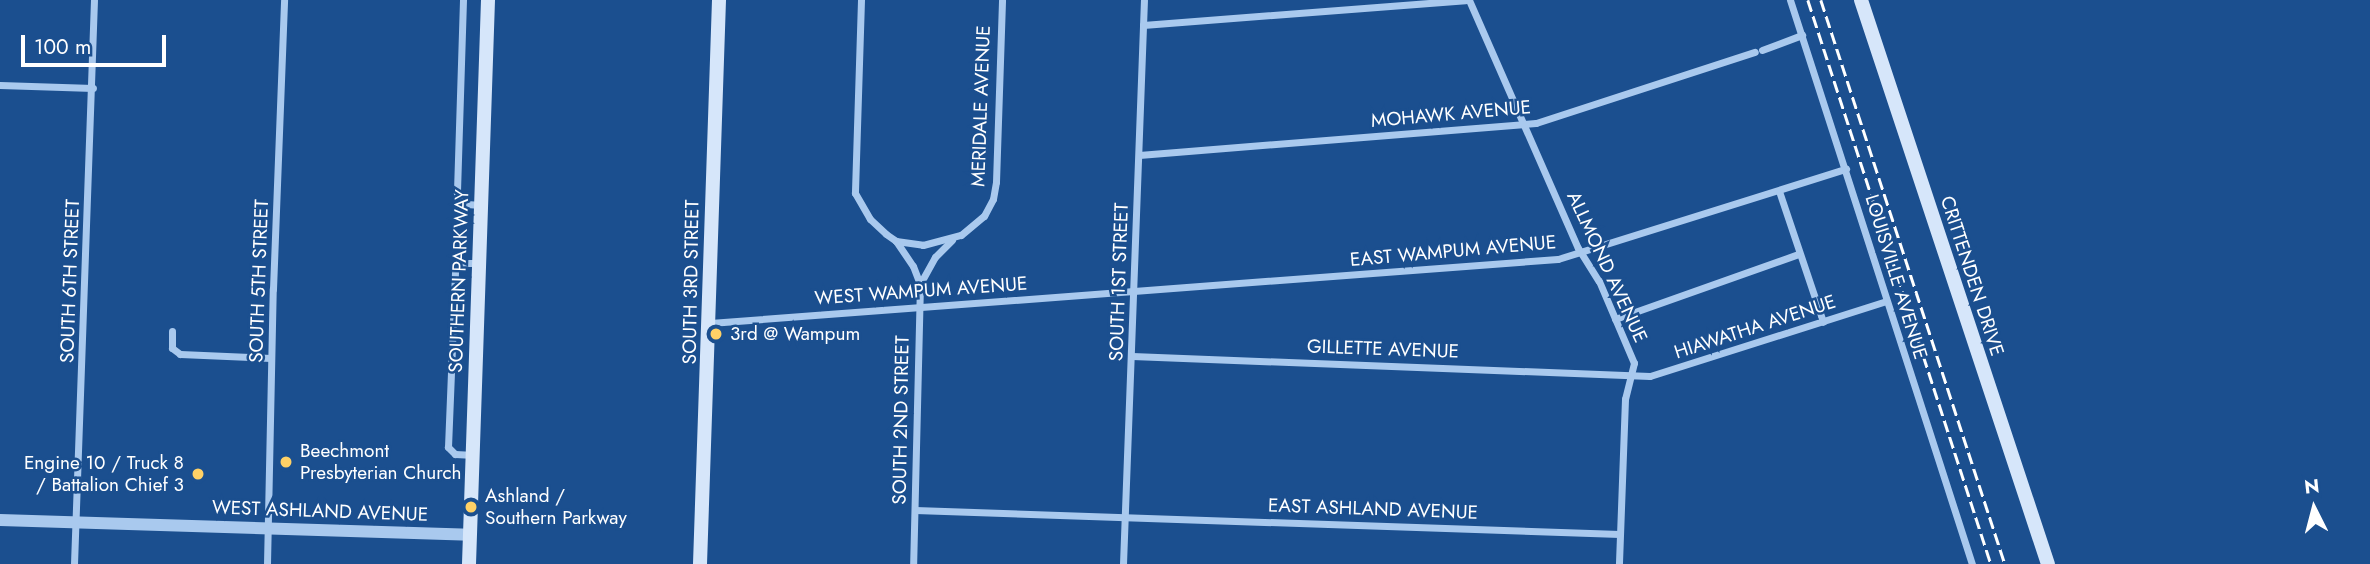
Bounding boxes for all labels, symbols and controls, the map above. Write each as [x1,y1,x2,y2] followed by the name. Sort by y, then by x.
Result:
[24,21,170,65] scale bar
[967,25,995,187] street label: MERIDALE AVENUE
[34,32,91,62] text: 100 m
[1370,96,1532,132] street label: MOHAWK AVENUE
[1562,188,1652,346] street label: ALLMOND AVENUE
[444,189,474,373] street label: SOUTHERN PARKWAY
[1860,192,1932,362] street label: LOUISVILLE AVENUE
[1935,193,2009,359] street label: CRITTENDEN DRIVE
[56,199,84,363] street label: SOUTH 6TH STREET
[245,199,273,363] street label: SOUTH 5TH STREET
[678,199,704,365] street label: SOUTH 3RD STREET
[1105,202,1133,362] street label: SOUTH 1ST STREET
[1349,231,1557,271] street label: EAST WAMPUM AVENUE
[814,272,1028,310] street label: WEST WAMPUM AVENUE
[1671,290,1839,364] street label: HIAWATHA AVENUE
[730,323,860,345] place label: 3rd @ Wampum
[708,326,724,342] marker: 3rd @ Wampum
[888,335,914,505] street label: SOUTH 2ND STREET
[1307,335,1459,363] street label: GILLETTE AVENUE
[300,440,461,484] place label: Beechmont Presbyterian Church
[24,452,184,496] place label: Engine 10 / Truck 8 / Battalion Chief 3
[278,454,294,470] marker: Beechmont Presbyterian Church
[190,466,206,482] marker: Engine 10 / Truck 8 / Battalion Chief 3
[2303,472,2321,501] text: N
[2279,473,2349,543] north arrow
[485,485,627,529] place label: Ashland / Southern Parkway
[1268,494,1478,524] street label: EAST ASHLAND AVENUE
[211,496,429,526] street label: WEST ASHLAND AVENUE
[463,499,479,515] marker: Ashland / Southern Parkway

